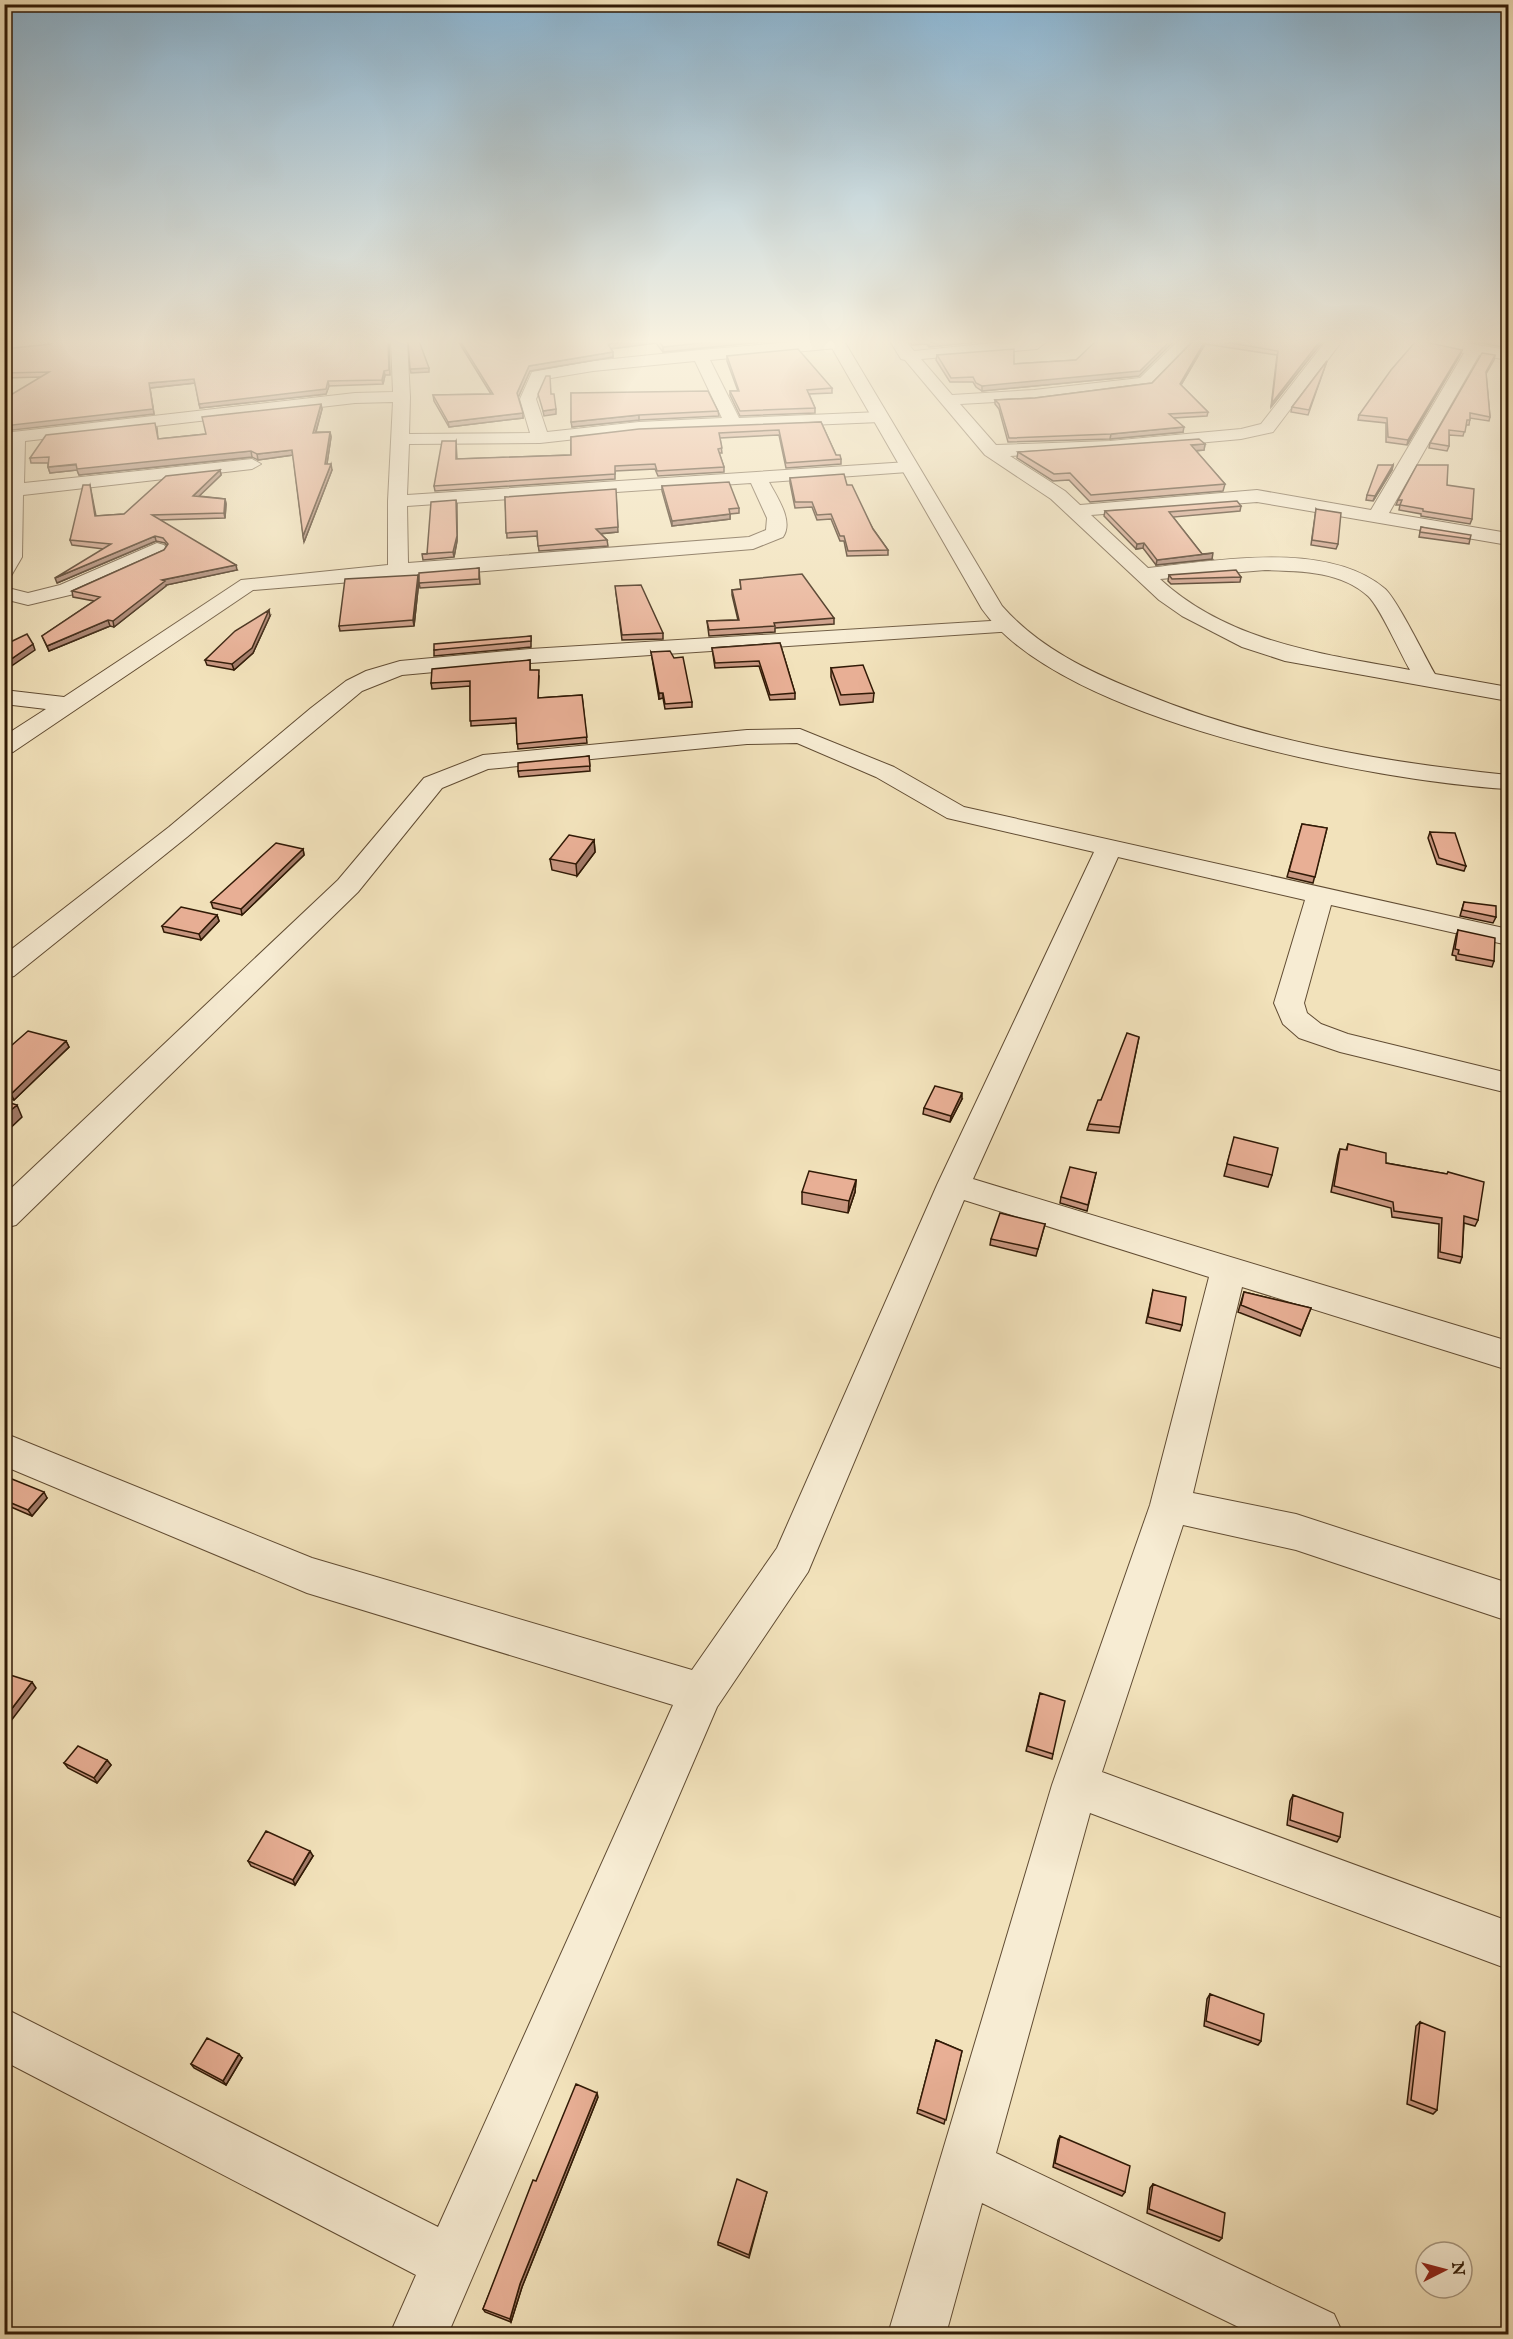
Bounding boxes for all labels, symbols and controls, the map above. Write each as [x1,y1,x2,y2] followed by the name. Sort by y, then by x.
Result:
[1414,2240,1474,2300] north arrow
[1446,2260,1468,2277] text: N

